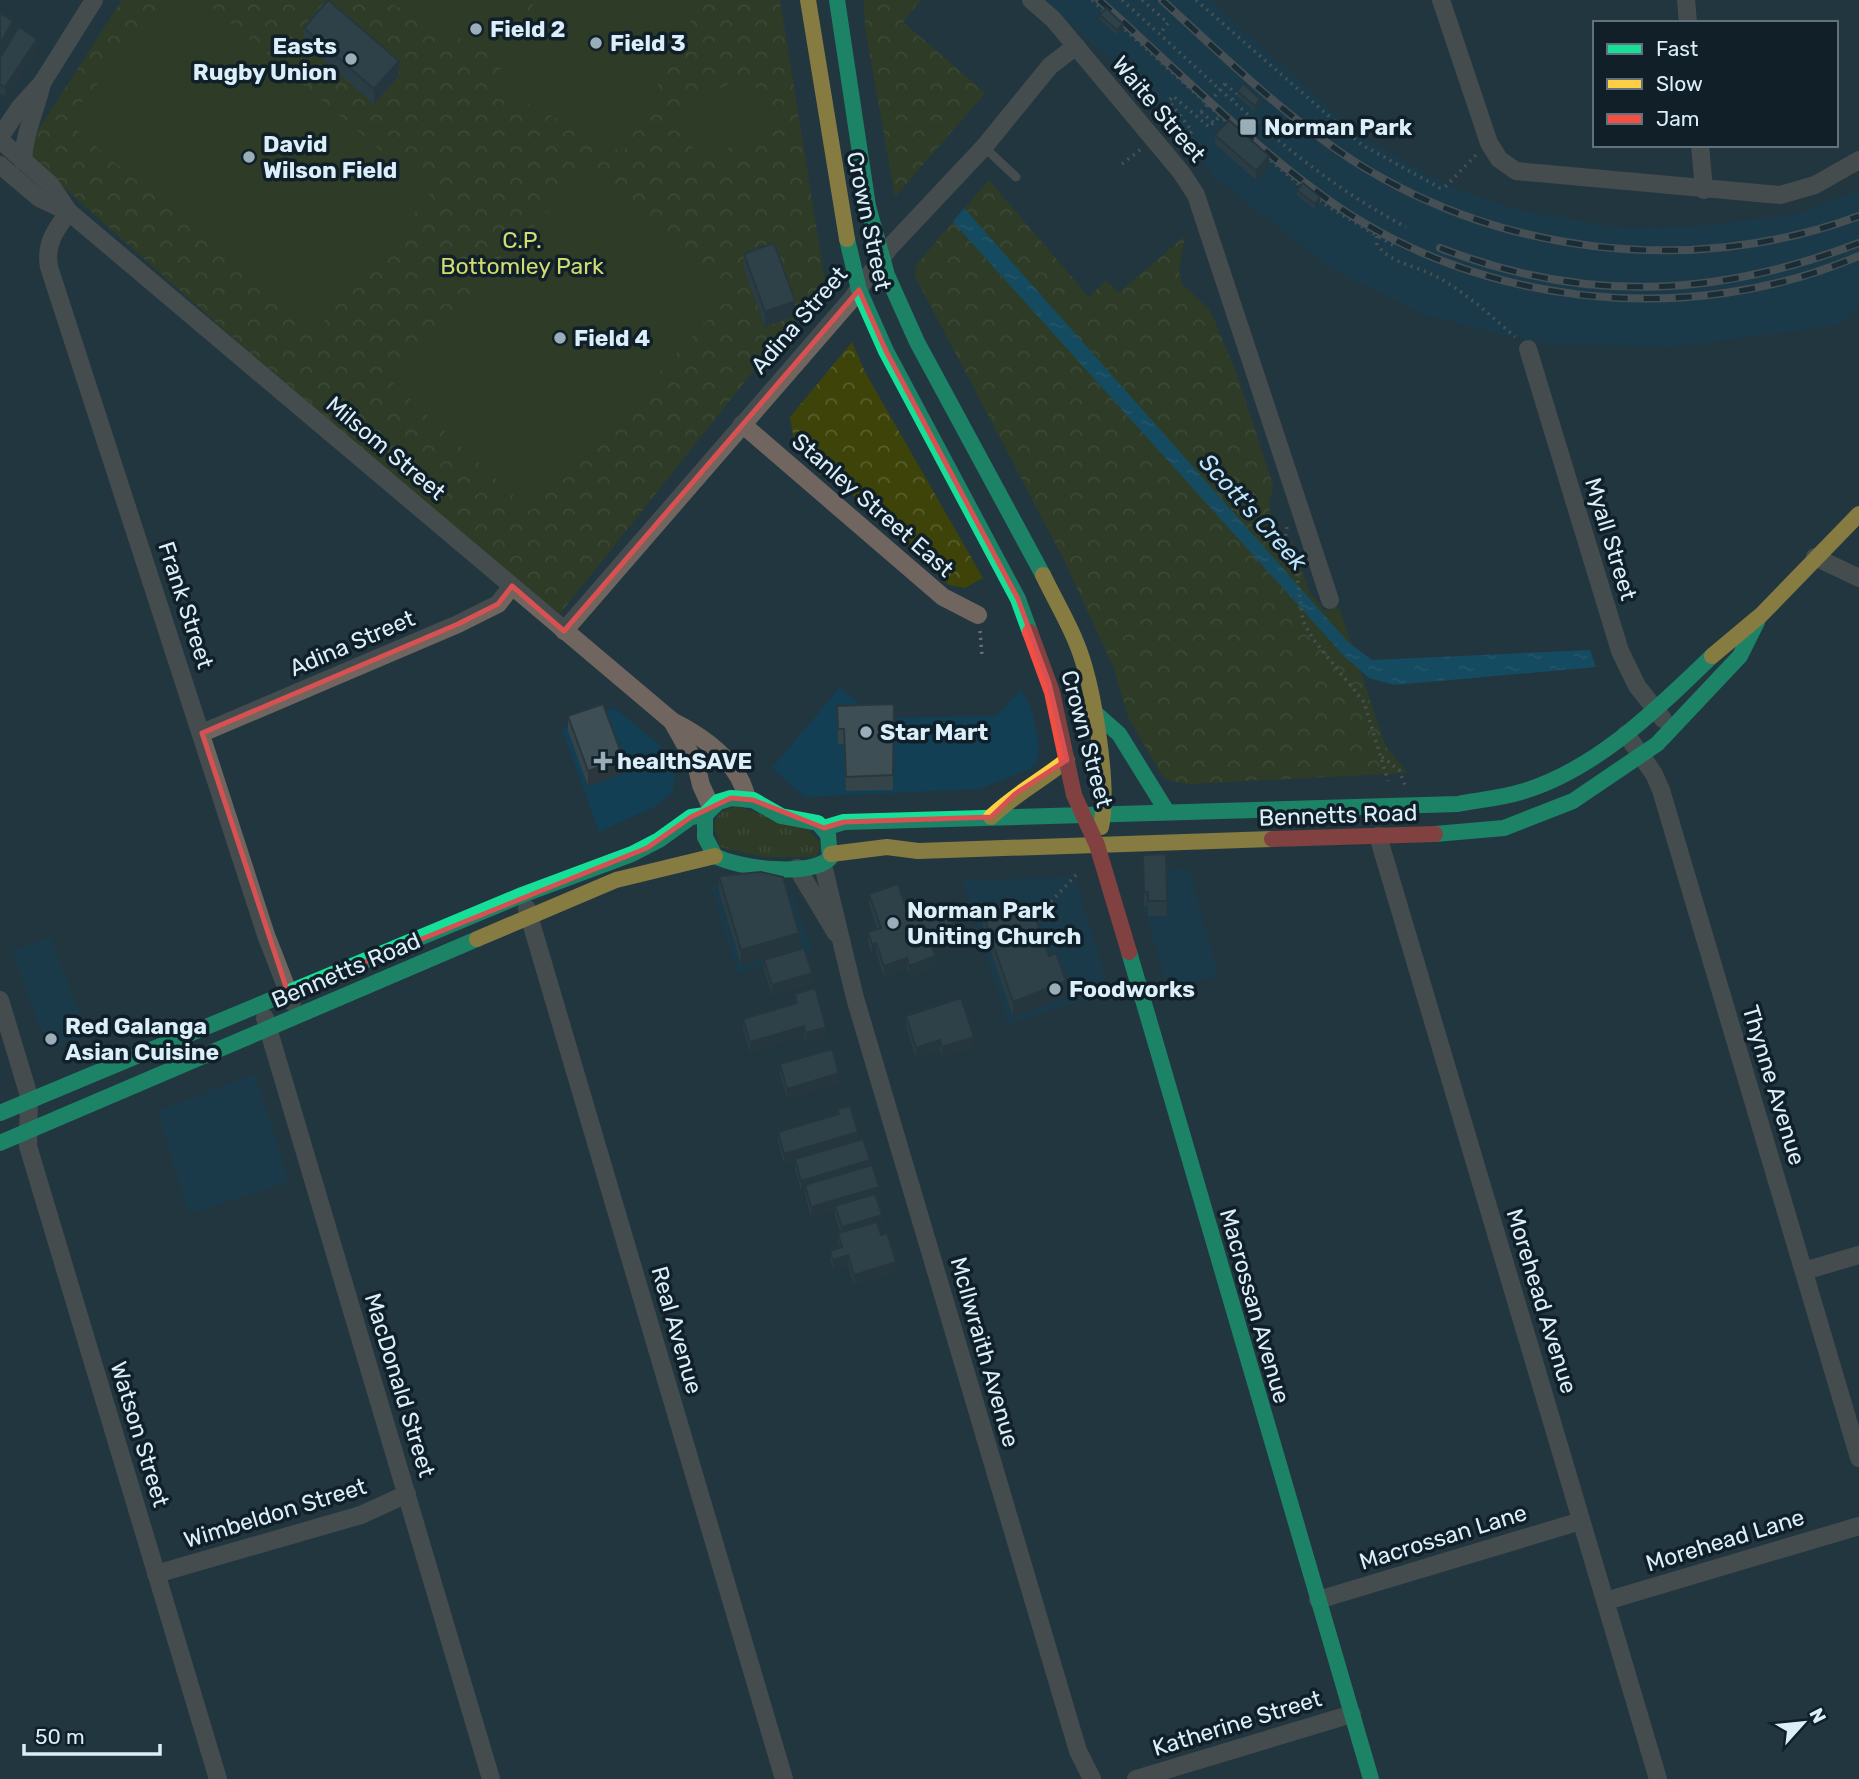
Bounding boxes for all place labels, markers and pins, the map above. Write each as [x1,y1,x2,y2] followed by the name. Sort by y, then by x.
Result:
[490,15,565,43] place label: Field 2
[468,21,484,37] marker: Field 2
[610,29,686,57] place label: Field 3
[193,32,337,86] place label: Easts Rugby Union
[588,35,604,51] marker: Field 3
[343,51,359,67] marker: Easts Rugby Union
[1264,113,1413,141] place label: Norman Park
[1238,117,1258,137] marker: Norman Park
[263,130,397,184] place label: David Wilson Field
[241,149,257,165] marker: David Wilson Field
[574,324,650,352] place label: Field 4
[552,330,568,346] marker: Field 4
[880,718,989,746] place label: Star Mart
[858,724,874,740] marker: Star Mart
[617,747,752,775] place label: healthSAVE
[595,753,611,769] marker: healthSAVE
[907,896,1081,950] place label: Norman Park Uniting Church
[885,915,901,931] marker: Norman Park Uniting Church
[1069,975,1195,1003] place label: Foodworks
[1047,981,1063,997] marker: Foodworks
[65,1012,219,1066] place label: Red Galanga Asian Cuisine
[43,1031,59,1047] marker: Red Galanga Asian Cuisine

